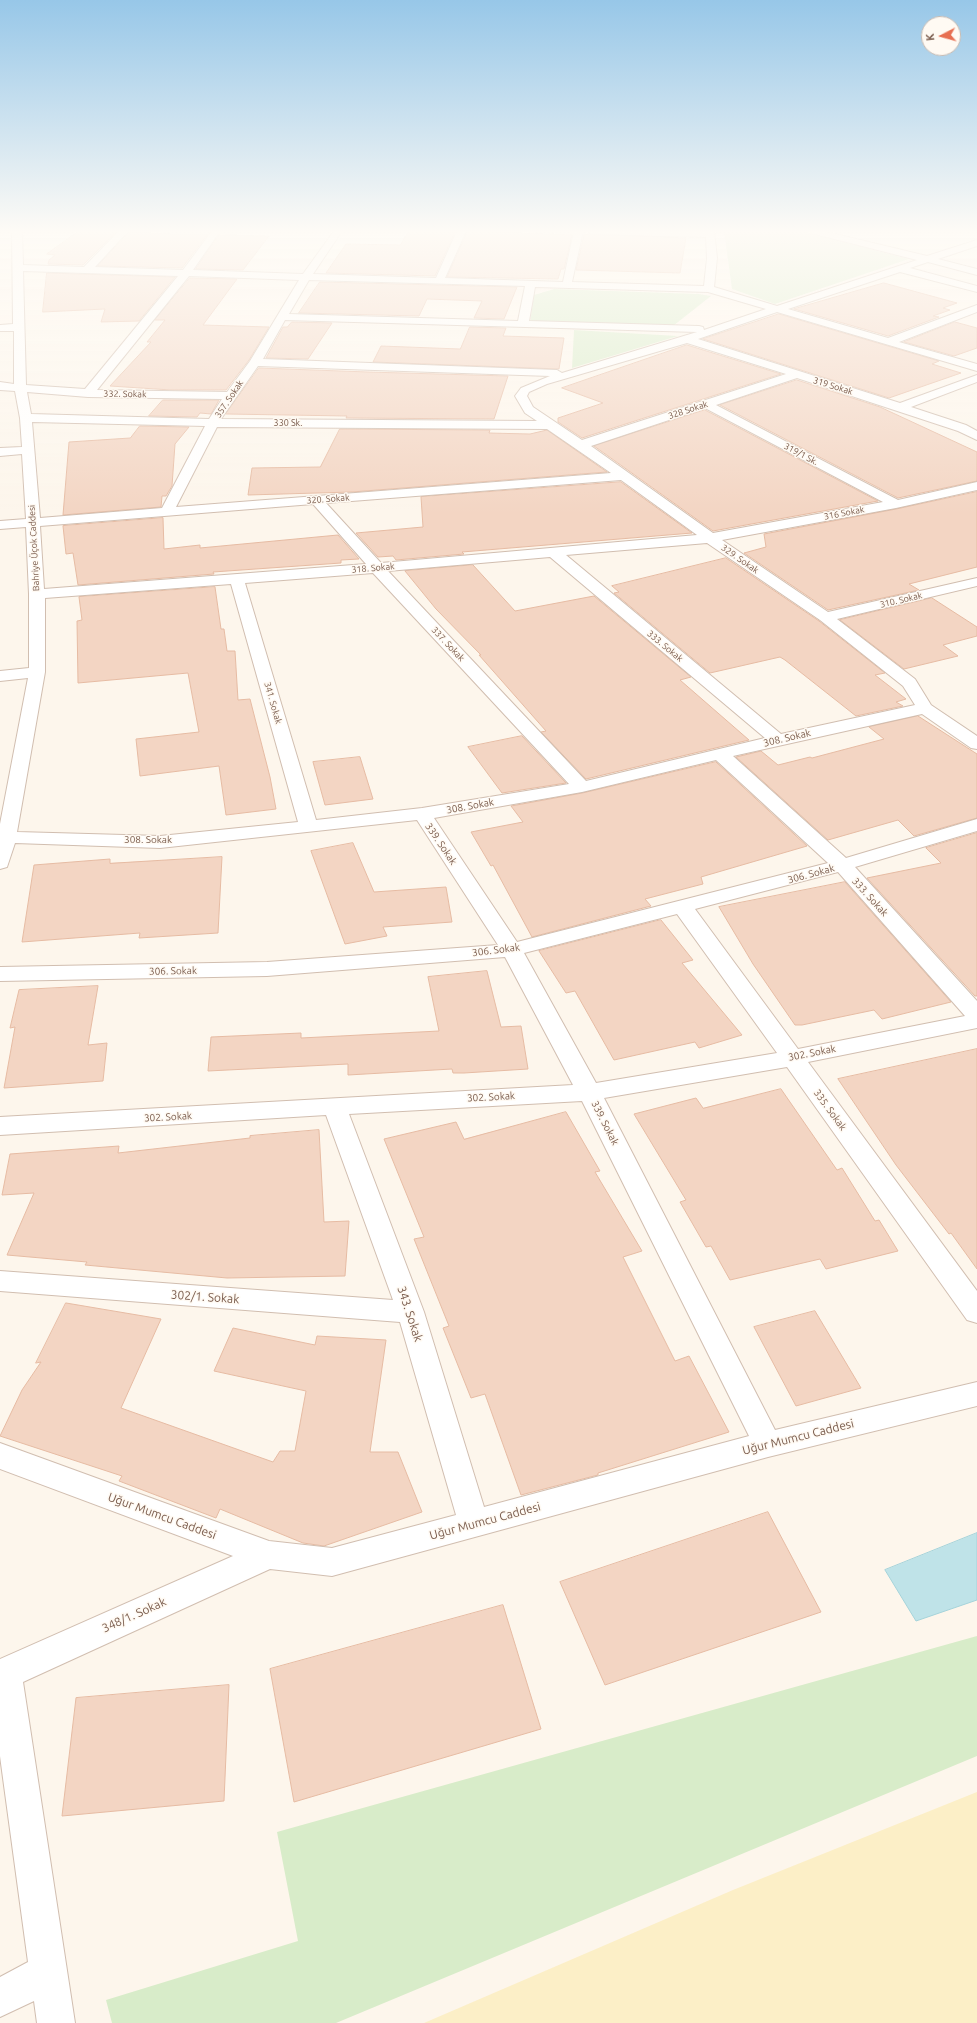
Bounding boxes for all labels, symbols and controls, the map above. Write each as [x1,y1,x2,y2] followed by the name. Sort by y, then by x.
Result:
[921,16,961,56] north arrow
[924,33,936,41] text: K
[812,375,854,397] street label: 319 Sokak
[212,378,246,420] street label: 357. Sokak
[103,388,147,400] street label: 332. Sokak
[667,399,709,421] street label: 328 Sokak
[274,418,302,428] street label: 330 Sk.
[782,441,820,467] street label: 319/1 Sk.
[306,492,350,506] street label: 320. Sokak
[823,504,865,522] street label: 316 Sokak
[26,505,42,591] street label: Bahriye Üçok Caddesi
[719,542,761,576] street label: 329. Sokak
[351,561,395,575] street label: 318. Sokak
[879,590,923,610] street label: 310. Sokak
[429,625,467,663] street label: 337. Sokak
[645,628,685,664] street label: 333. Sokak
[262,681,284,725] street label: 341. Sokak
[762,727,812,749] street label: 308. Sokak
[445,796,495,816] street label: 308. Sokak
[423,821,459,867] street label: 339. Sokak
[124,834,172,846] street label: 308. Sokak
[786,862,836,886] street label: 306. Sokak
[849,875,891,919] street label: 333. Sokak
[471,941,521,959] street label: 306. Sokak
[149,965,197,977] street label: 306. Sokak
[787,1043,837,1063] street label: 302. Sokak
[811,1087,849,1133] street label: 335. Sokak
[467,1090,515,1104] street label: 302. Sokak
[589,1099,621,1147] street label: 339. Sokak
[144,1110,192,1124] street label: 302. Sokak
[394,1284,426,1344] street label: 343. Sokak
[170,1287,240,1307] street label: 302/1. Sokak
[741,1416,855,1458] street label: Uğur Mumcu Caddesi
[106,1490,218,1542] street label: Uğur Mumcu Caddesi
[428,1499,542,1543] street label: Uğur Mumcu Caddesi
[100,1594,168,1636] street label: 348/1. Sokak

